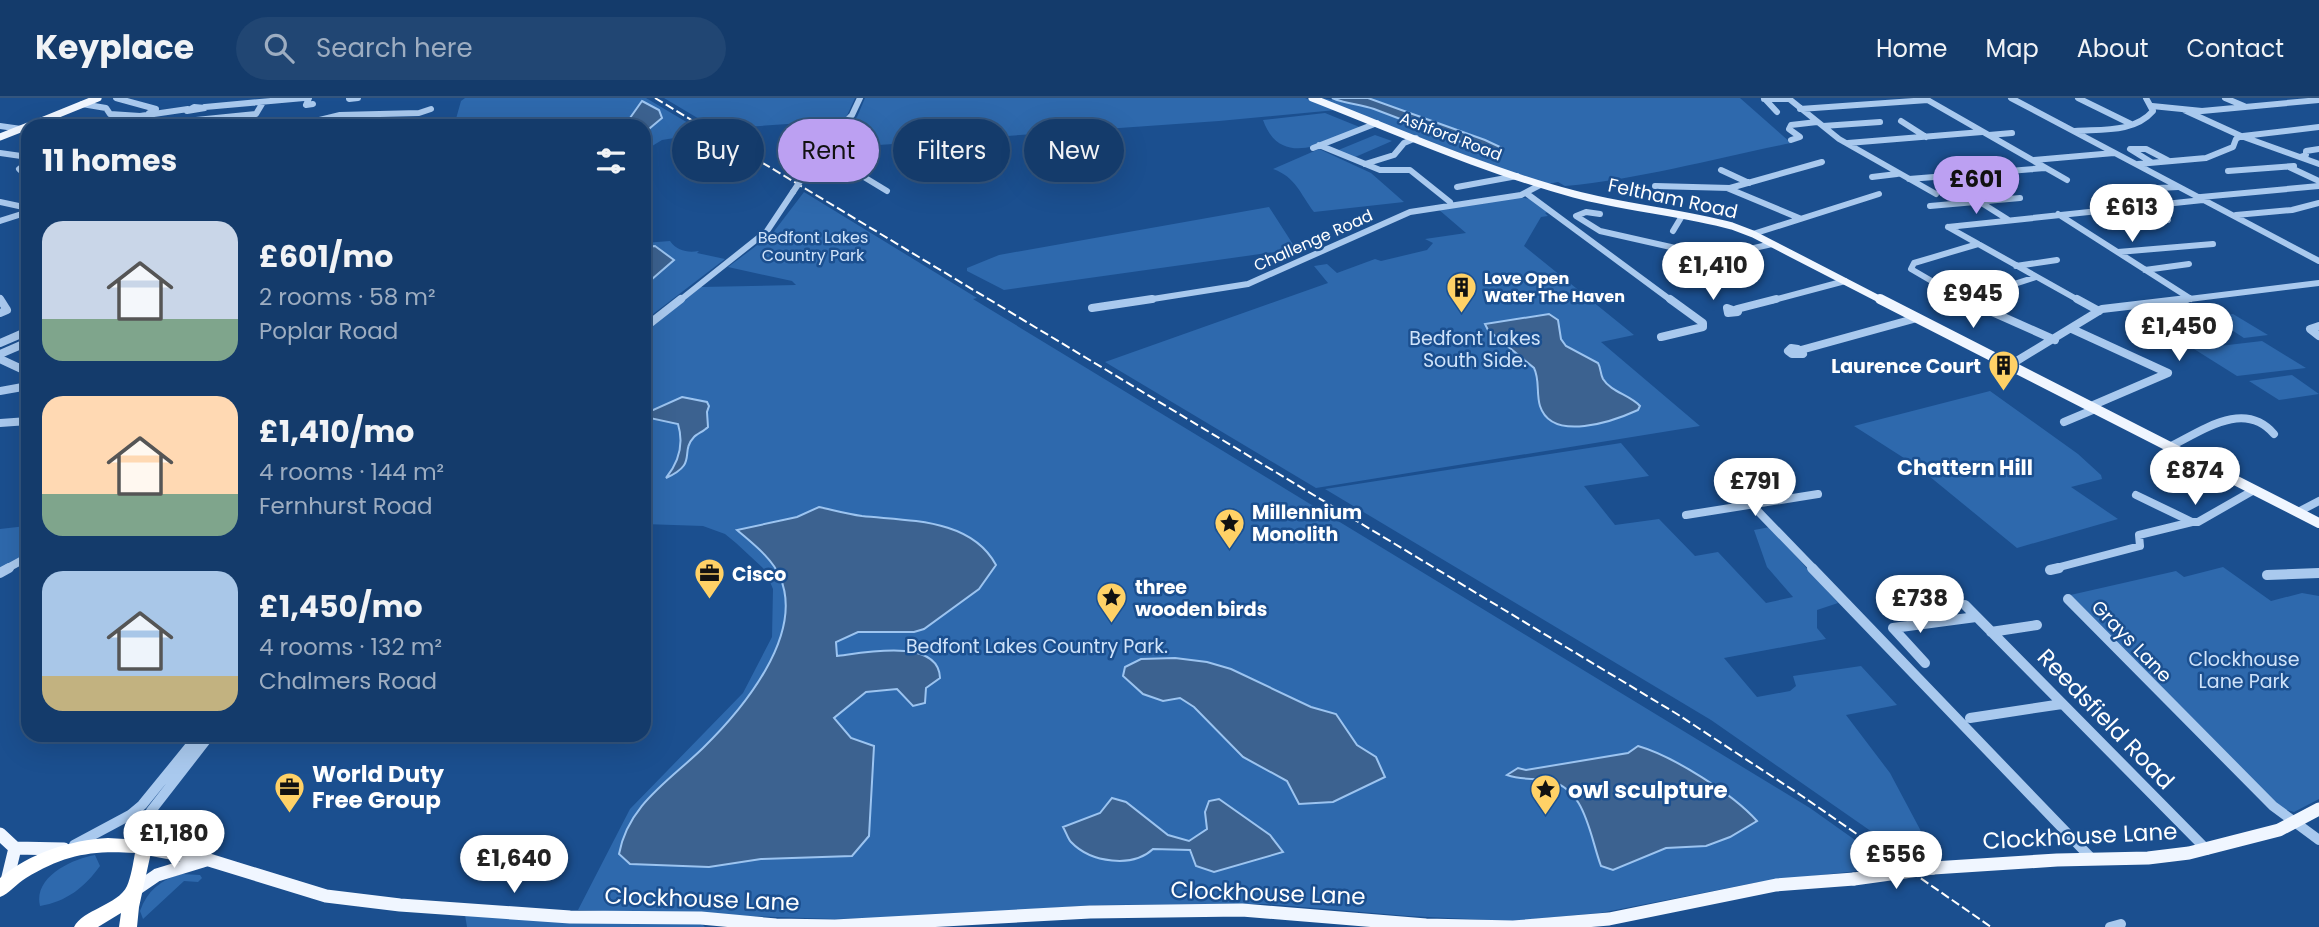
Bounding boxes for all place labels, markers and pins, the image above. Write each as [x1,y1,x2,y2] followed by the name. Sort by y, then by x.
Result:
[1935,156,2017,216] pin: £601
[2091,184,2173,244] pin: £613
[1656,242,1770,302] pin: £1,410
[1484,267,1625,308] place label: Love Open Water The Haven
[1444,270,1478,314] building icon: Love Open Water The Haven
[1932,271,2014,330] pin: £945
[2122,303,2236,363] pin: £1,450
[1987,349,2021,393] building icon: Laurence Court
[1831,353,1981,380] place label: Laurence Court
[2154,448,2236,507] pin: £874
[1714,458,1796,518] pin: £791
[1252,499,1362,548] place label: Millennium Monolith
[1212,506,1246,550] place icon: Millennium Monolith
[692,557,726,601] office icon: Cisco
[732,561,786,588] place label: Cisco
[1135,574,1267,623] place label: three wooden birds
[1879,575,1961,635] pin: £738
[1095,581,1129,625] place icon: three wooden birds
[312,758,445,816] place label: World Duty Free Group
[272,770,306,814] office icon: World Duty Free Group
[1528,773,1562,817] place icon: owl sculpture
[1568,774,1728,806] place label: owl sculpture
[117,810,231,870] pin: £1,180
[1855,832,1937,891] pin: £556
[457,836,571,895] pin: £1,640

